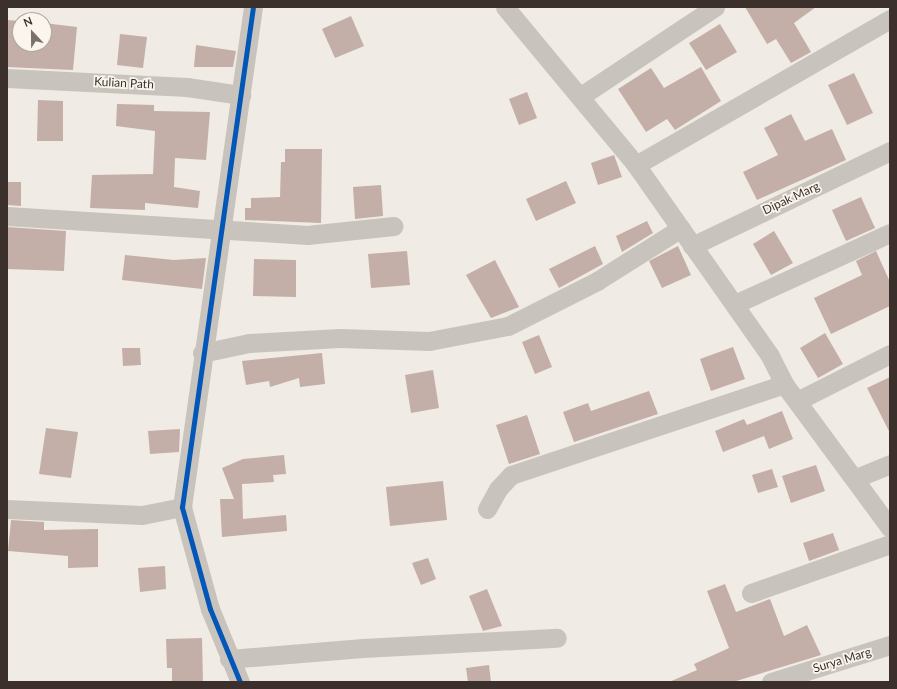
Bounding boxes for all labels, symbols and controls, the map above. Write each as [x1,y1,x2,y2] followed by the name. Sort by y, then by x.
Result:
[12,12,52,52] north arrow
[21,14,34,29] text: N
[94,74,154,92] street label: Kulian Path
[760,179,822,217] street label: Dipak Marg
[811,644,873,676] street label: Surya Marg

